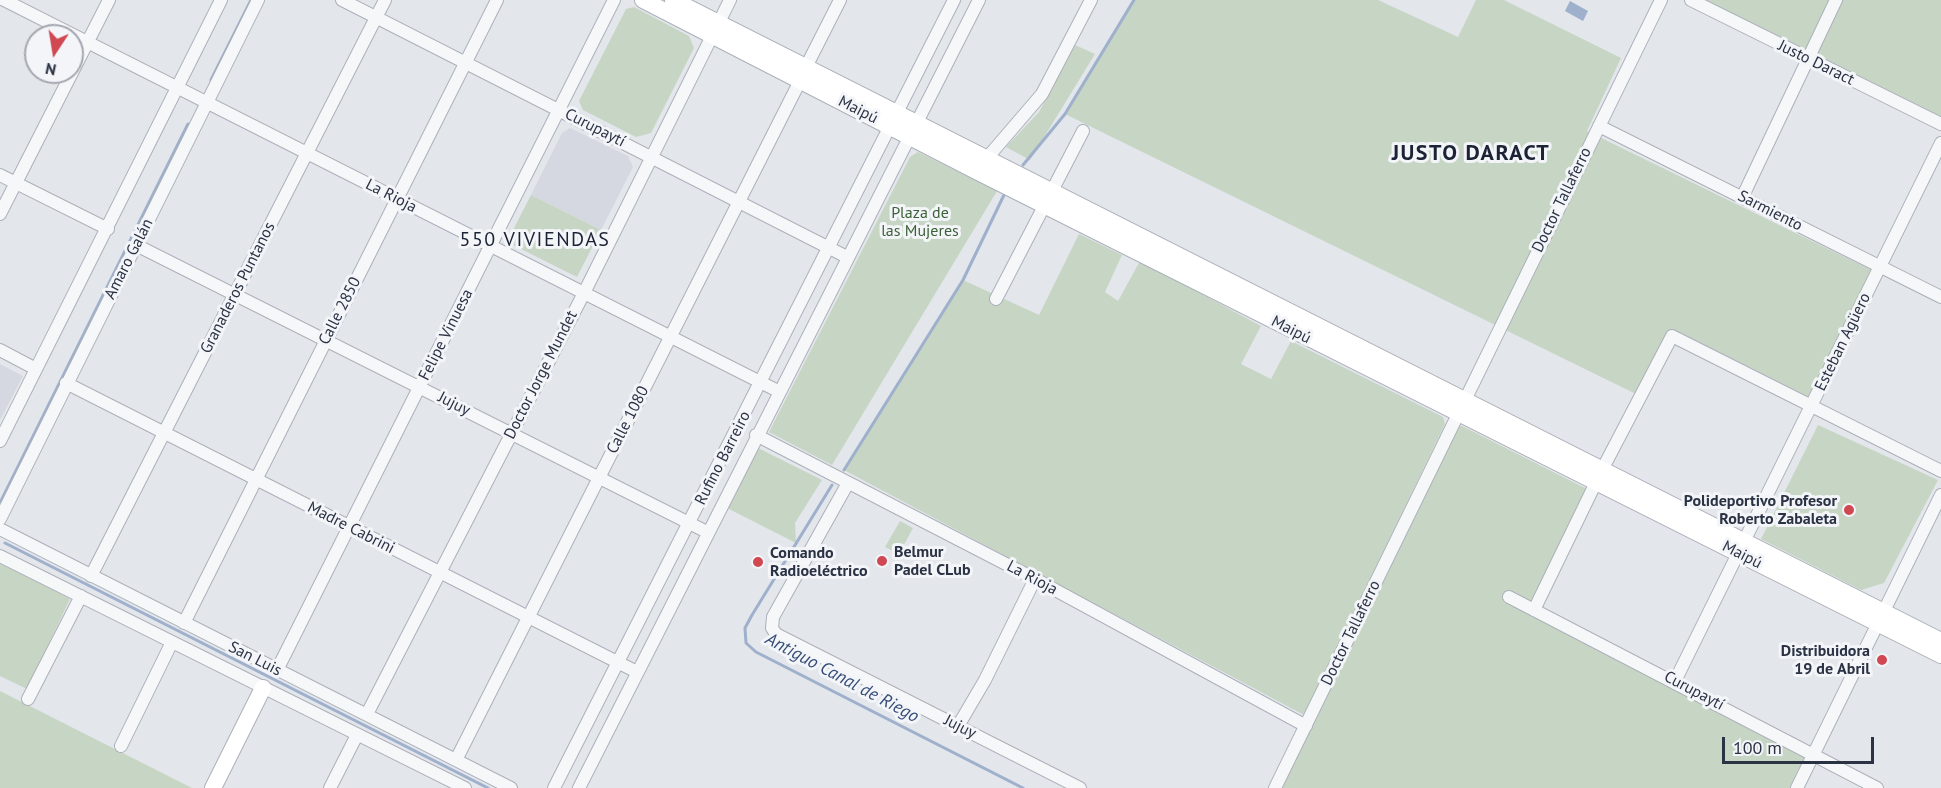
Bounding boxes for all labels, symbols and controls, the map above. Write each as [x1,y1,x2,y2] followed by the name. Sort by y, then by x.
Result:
[24,24,84,84] north arrow
[1775,36,1857,90] street label: Justo Daract
[43,59,58,81] text: N
[835,92,881,128] street label: Maipú
[562,105,628,151] street label: Curupaytí
[1392,141,1550,167] district label: JUSTO DARACT
[1528,144,1596,256] street label: Doctor Tallaferro
[362,175,420,217] street label: La Rioja
[1735,187,1805,235] street label: Sarmiento
[881,203,959,241] park label: Plaza de las Mujeres
[101,216,157,302] street label: Amaro Galán
[197,219,279,357] street label: Granaderos Puntanos
[460,228,610,252] district label: 550 VIVIENDAS
[315,274,365,348] street label: Calle 2850
[415,286,477,384] street label: Felipe Vinuesa
[1811,290,1875,394] street label: Esteban Agüero
[500,308,582,442] street label: Doctor Jorge Mundet
[1268,312,1314,348] street label: Maipú
[603,383,653,457] street label: Calle 1080
[435,388,473,420] street label: Jujuy
[691,408,755,508] street label: Rufino Barreiro
[1684,491,1837,529] place label: Polideportivo Profesor Roberto Zabaleta
[304,498,398,558] street label: Madre Cabrini
[1842,503,1856,517] marker: Polideportivo Profesor Roberto Zabaleta
[1719,537,1765,573] street label: Maipú
[894,542,970,580] place label: Belmur Padel CLub
[770,543,868,581] place label: Comando Radioeléctrico
[875,554,889,568] marker: Belmur Padel CLub
[751,555,765,569] marker: Comando Radioeléctrico
[1003,557,1061,599] street label: La Rioja
[1317,577,1385,689] street label: Doctor Tallaferro
[762,628,922,728] water label: Antiguo Canal de Riego
[225,637,285,681] street label: San Luis
[1781,641,1870,679] place label: Distribuidora 19 de Abril
[1875,653,1889,667] marker: Distribuidora 19 de Abril
[1661,667,1727,715] street label: Curupaytí
[941,711,979,743] street label: Jujuy
[1725,725,1876,763] scale bar
[1733,736,1782,759] text: 100 m

